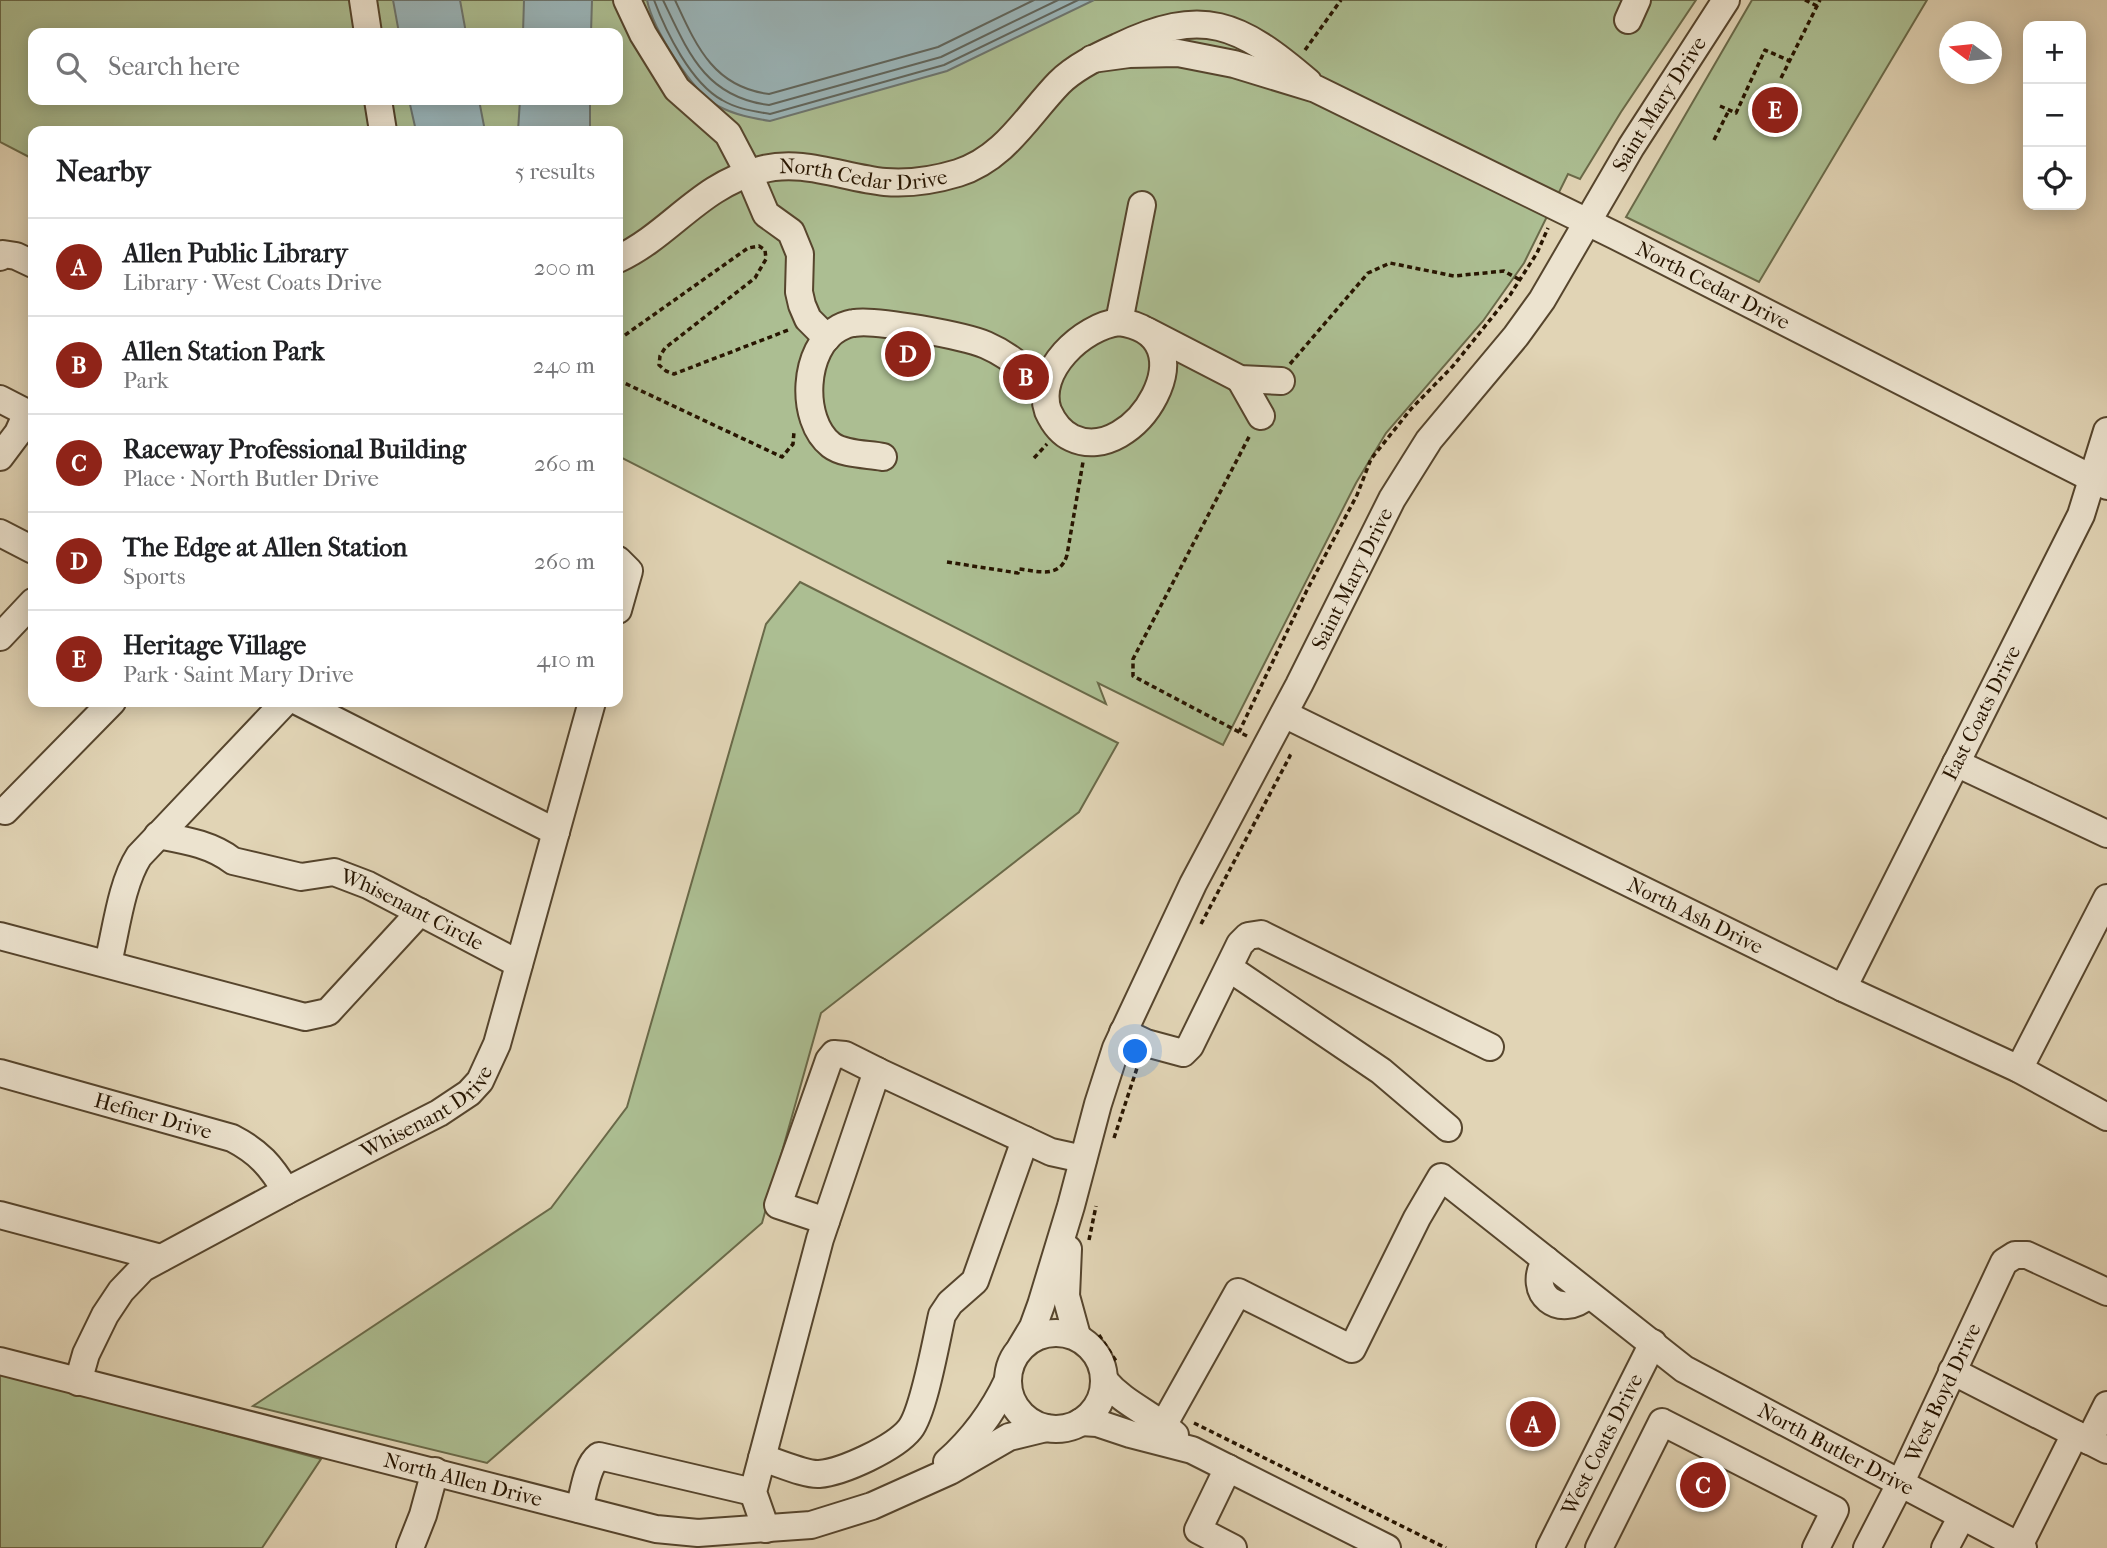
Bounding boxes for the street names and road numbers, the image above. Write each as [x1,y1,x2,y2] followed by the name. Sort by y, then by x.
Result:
[1607,32,1711,176] street label: Saint Mary Drive
[779,154,949,195] street label: North Cedar Drive
[1632,236,1794,334] street label: North Cedar Drive
[1307,504,1398,654] street label: Saint Mary Drive
[1937,641,2025,784] street label: East Coats Drive
[336,863,488,955] street label: Whisenant Circle
[1624,872,1767,959] street label: North Ash Drive
[356,1062,497,1163] street label: Whisenant Drive
[92,1088,215,1144] street label: Hefner Drive
[1900,1319,1986,1467] street label: West Boyd Drive
[1556,1370,1648,1520] street label: West Coats Drive
[1754,1398,1918,1500] street label: North Butler Drive
[381,1448,545,1511] street label: North Allen Drive

